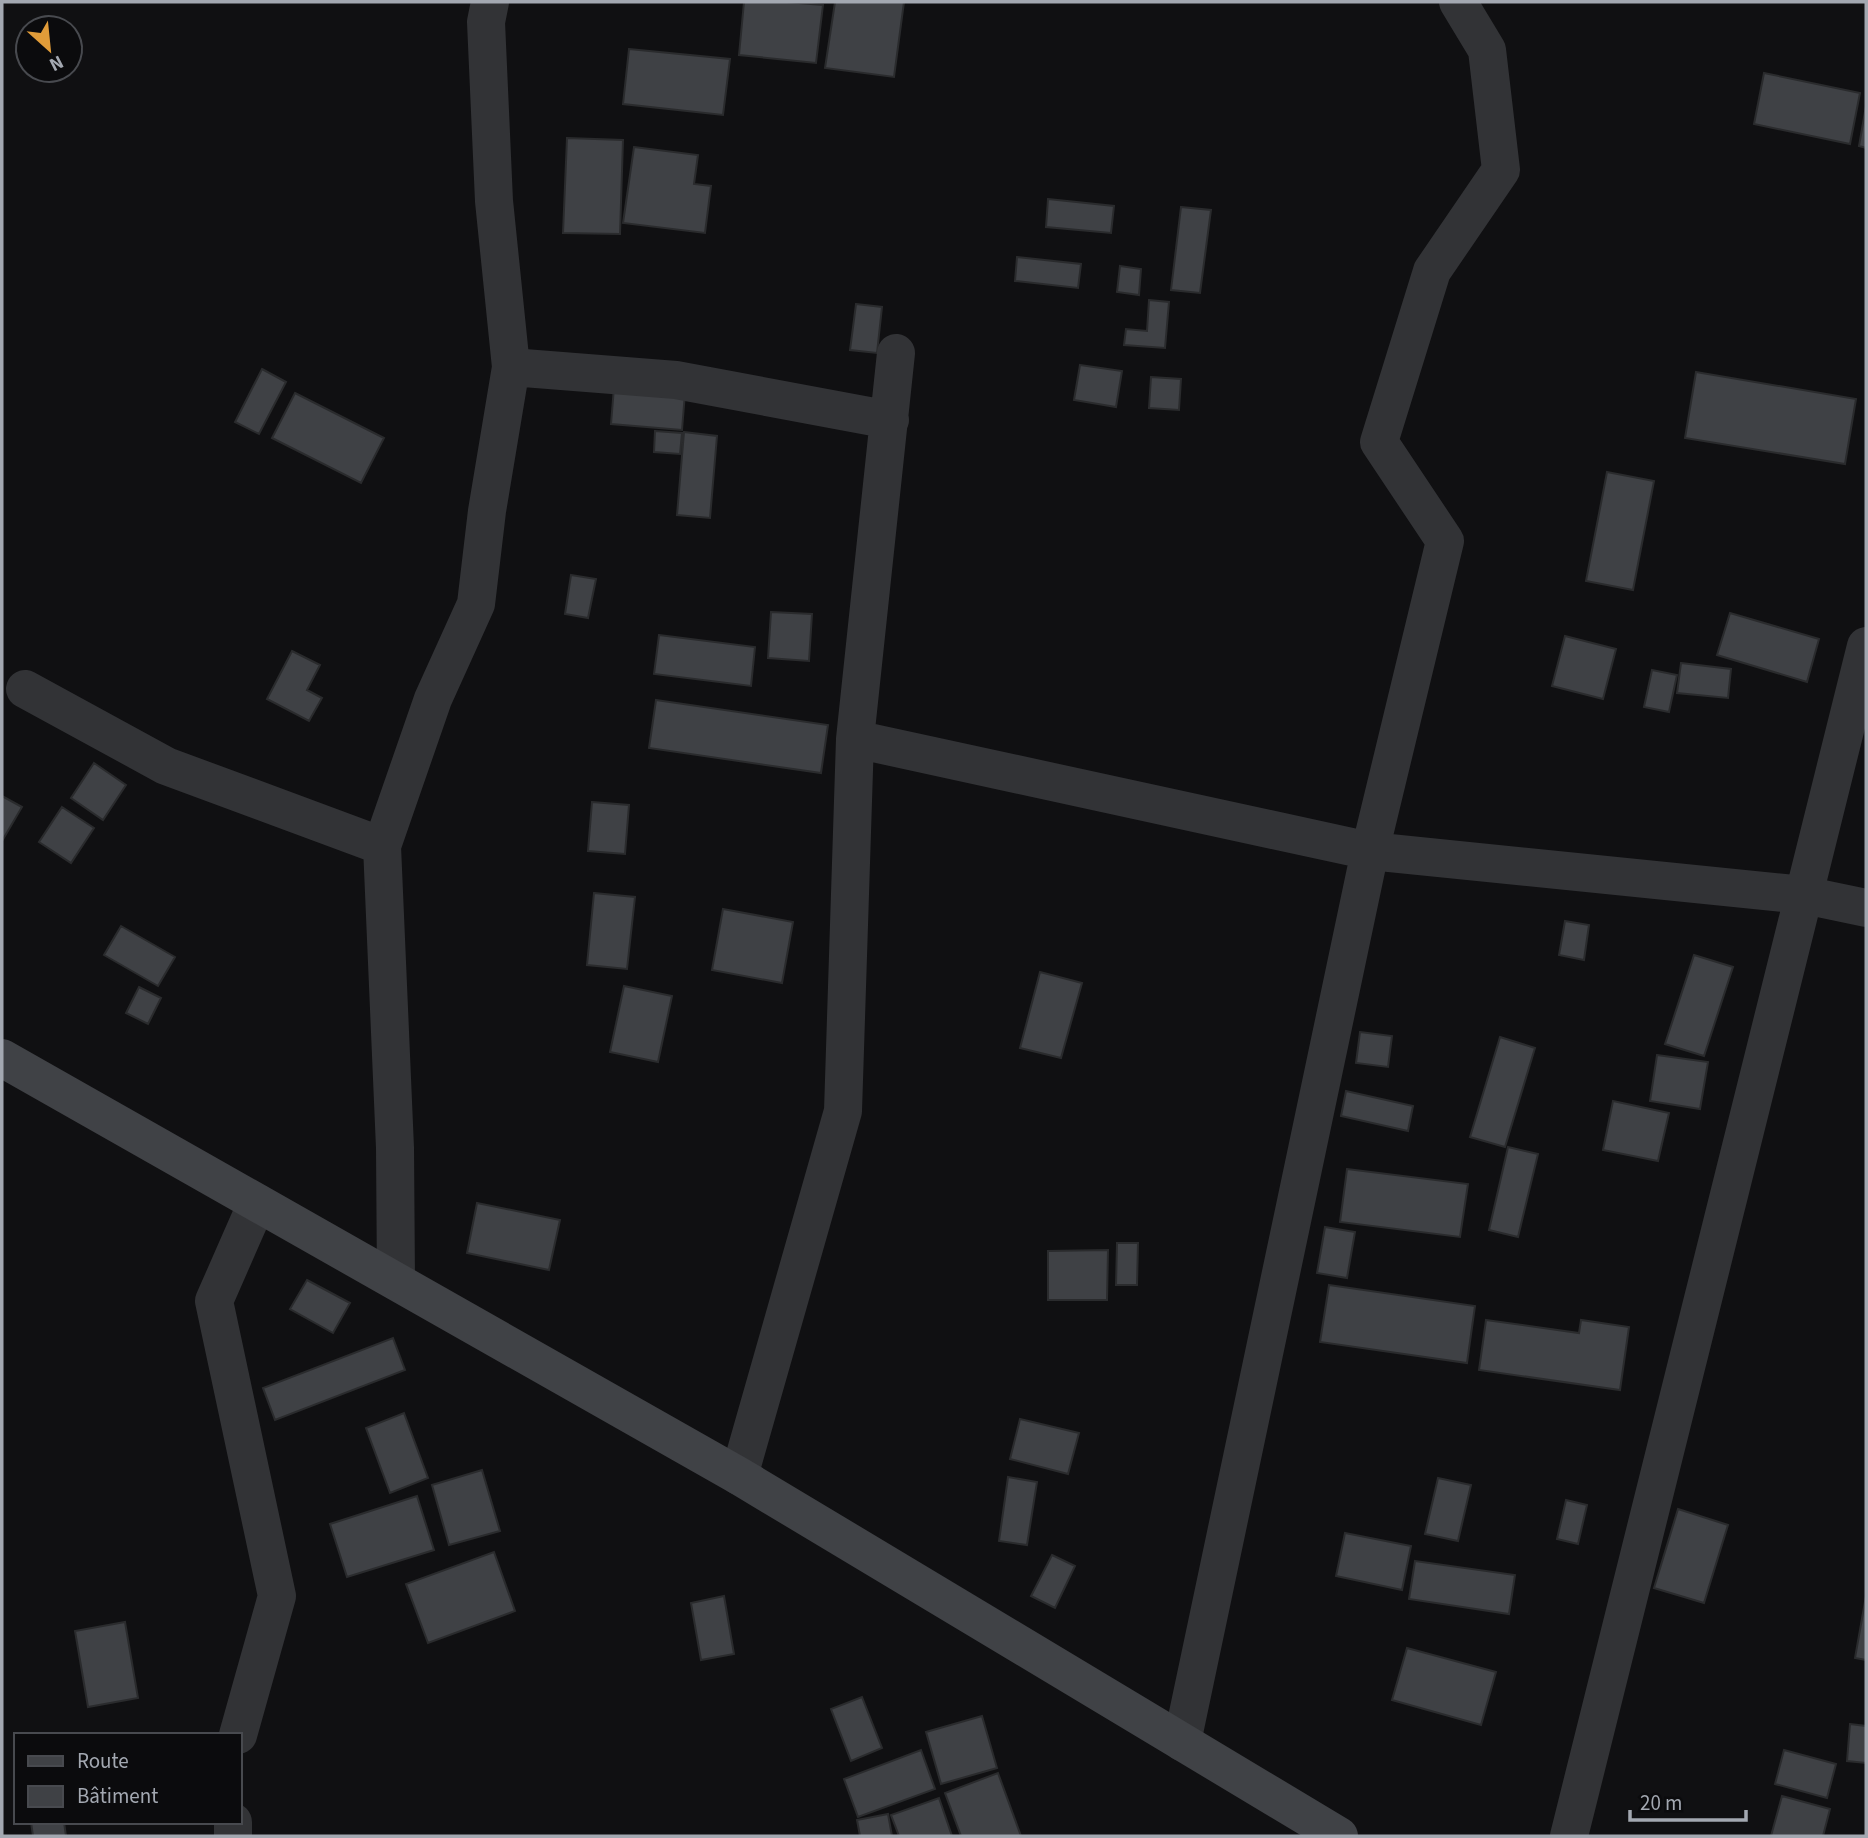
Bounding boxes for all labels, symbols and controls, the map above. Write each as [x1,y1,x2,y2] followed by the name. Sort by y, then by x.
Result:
[14,14,84,84] north arrow
[44,48,68,78] text: N
[14,1733,242,1824] legend
[77,1746,129,1776] text: Route
[1630,1778,1745,1822] scale bar
[77,1781,158,1811] text: Bâtiment
[1640,1788,1682,1818] text: 20 m

